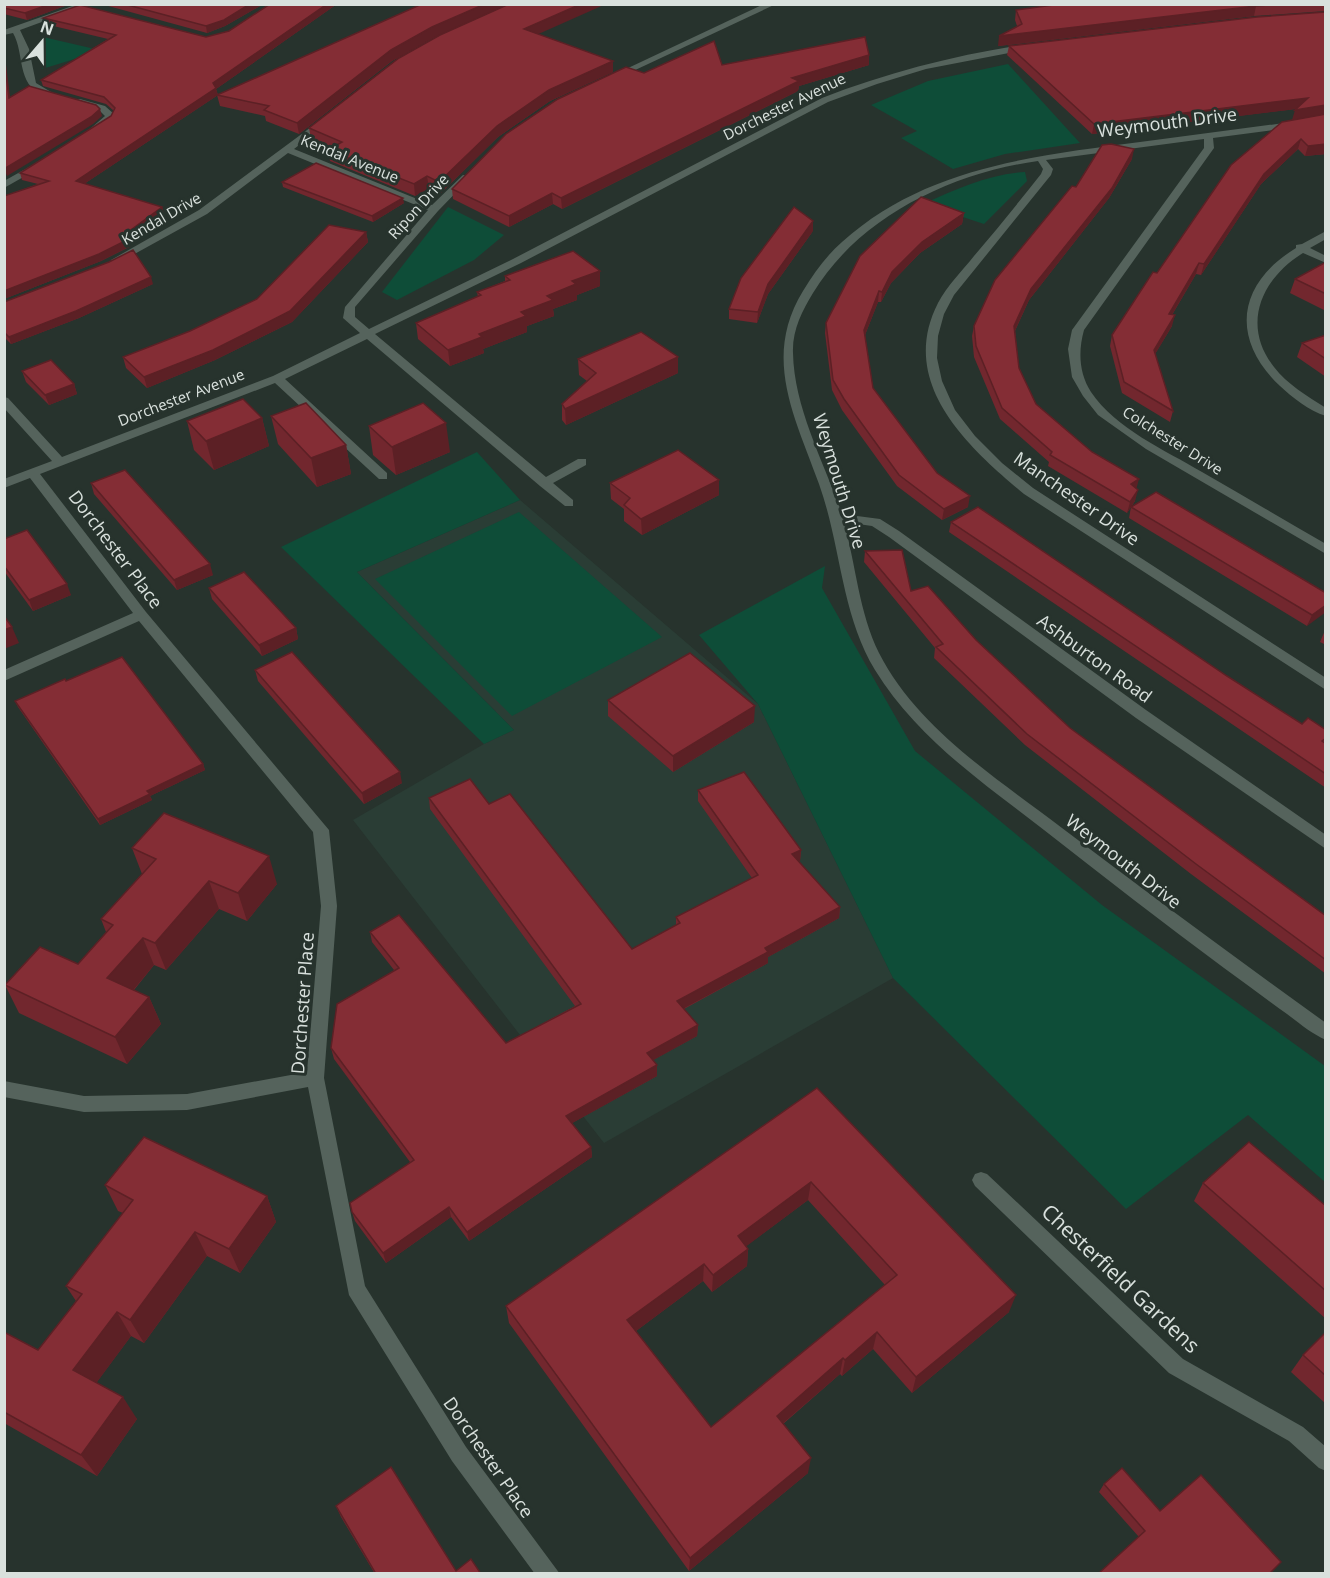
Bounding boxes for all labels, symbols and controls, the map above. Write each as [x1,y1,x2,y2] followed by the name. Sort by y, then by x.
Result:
[12,12,72,72] north arrow
[37,15,57,40] text: N
[719,68,849,144] street label: Dorchester Avenue
[1096,102,1238,142] street label: Weymouth Drive
[298,129,402,187] street label: Kendal Avenue
[383,169,453,243] street label: Ripon Drive
[118,187,204,249] street label: Kendal Drive
[115,364,247,430] street label: Dorchester Avenue
[1119,401,1227,479] street label: Colchester Drive
[808,410,872,552] street label: Weymouth Drive
[1009,446,1145,550] street label: Manchester Drive
[64,485,168,613] street label: Dorchester Place
[1033,608,1157,708] street label: Ashburton Road
[1061,808,1187,914] street label: Weymouth Drive
[285,931,319,1075] street label: Dorchester Place
[1036,1197,1206,1359] street label: Chesterfield Gardens
[438,1392,540,1522] street label: Dorchester Place

